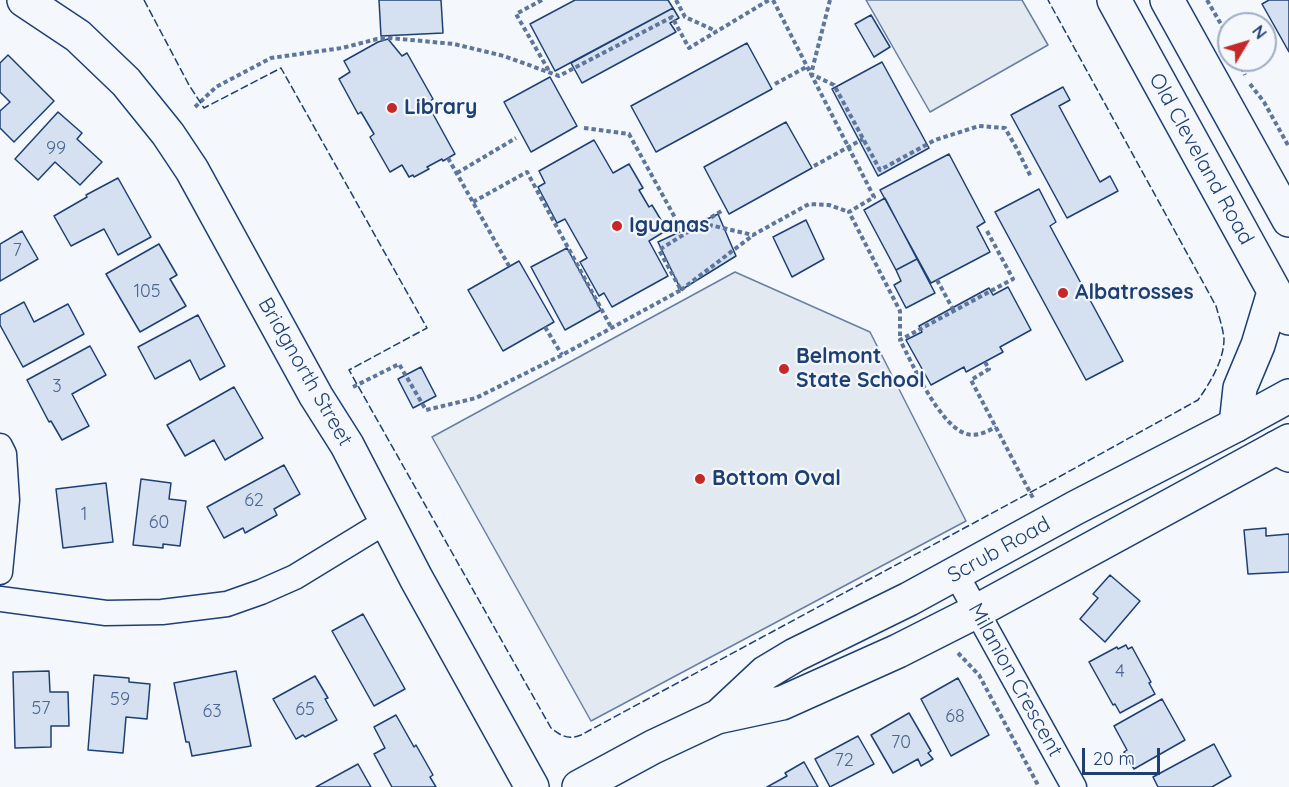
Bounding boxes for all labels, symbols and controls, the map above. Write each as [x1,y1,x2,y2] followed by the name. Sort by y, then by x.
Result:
[1217,12,1277,72] north arrow
[1248,21,1271,43] text: N
[1143,69,1259,249] street label: Old Cleveland Road
[404,95,477,121] place label: Library
[385,101,399,115] marker: Library
[46,138,66,160] house number: 99
[629,213,709,239] place label: Iguanas
[610,219,624,233] marker: Iguanas
[12,240,22,262] house number: 7
[1075,280,1194,306] place label: Albatrosses
[133,281,161,303] house number: 105
[1056,286,1070,300] marker: Albatrosses
[252,293,358,451] street label: Bridgnorth Street
[796,344,925,394] place label: Belmont State School
[777,362,791,376] marker: Belmont State School
[52,376,62,398] house number: 3
[712,466,841,492] place label: Bottom Oval
[693,472,707,486] marker: Bottom Oval
[244,490,264,512] house number: 62
[81,504,87,526] house number: 1
[149,512,169,534] house number: 60
[943,512,1055,588] street label: Scrub Road
[962,599,1068,761] street label: Milanion Crescent
[1115,661,1125,683] house number: 4
[110,689,130,711] house number: 59
[31,698,51,720] house number: 57
[295,699,315,721] house number: 65
[202,701,222,723] house number: 63
[945,706,965,728] house number: 68
[891,732,911,754] house number: 70
[1085,736,1163,774] scale bar
[1093,747,1135,770] text: 20 m
[834,750,854,772] house number: 72

